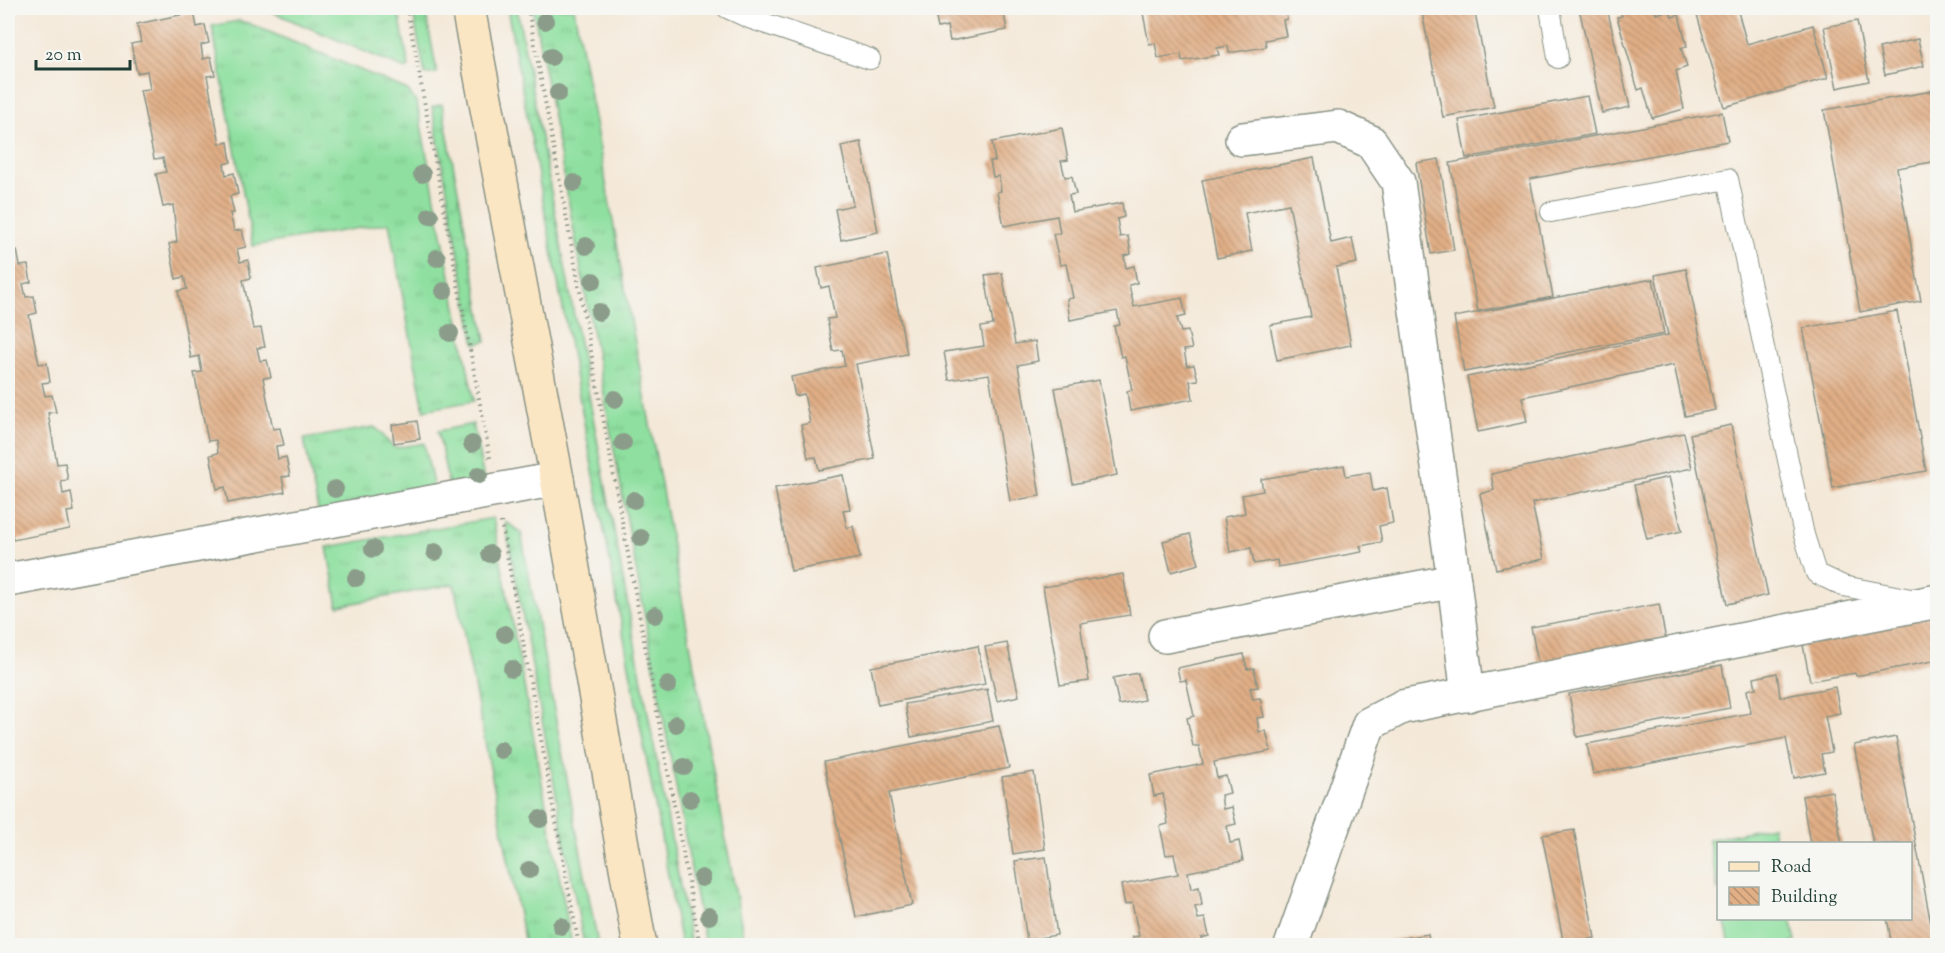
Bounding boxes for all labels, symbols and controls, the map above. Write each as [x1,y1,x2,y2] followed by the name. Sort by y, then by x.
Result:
[36,33,130,71] scale bar
[45,43,82,69] text: 20 m
[1717,842,1912,920] legend
[1771,855,1811,881] text: Road
[1771,885,1837,911] text: Building

